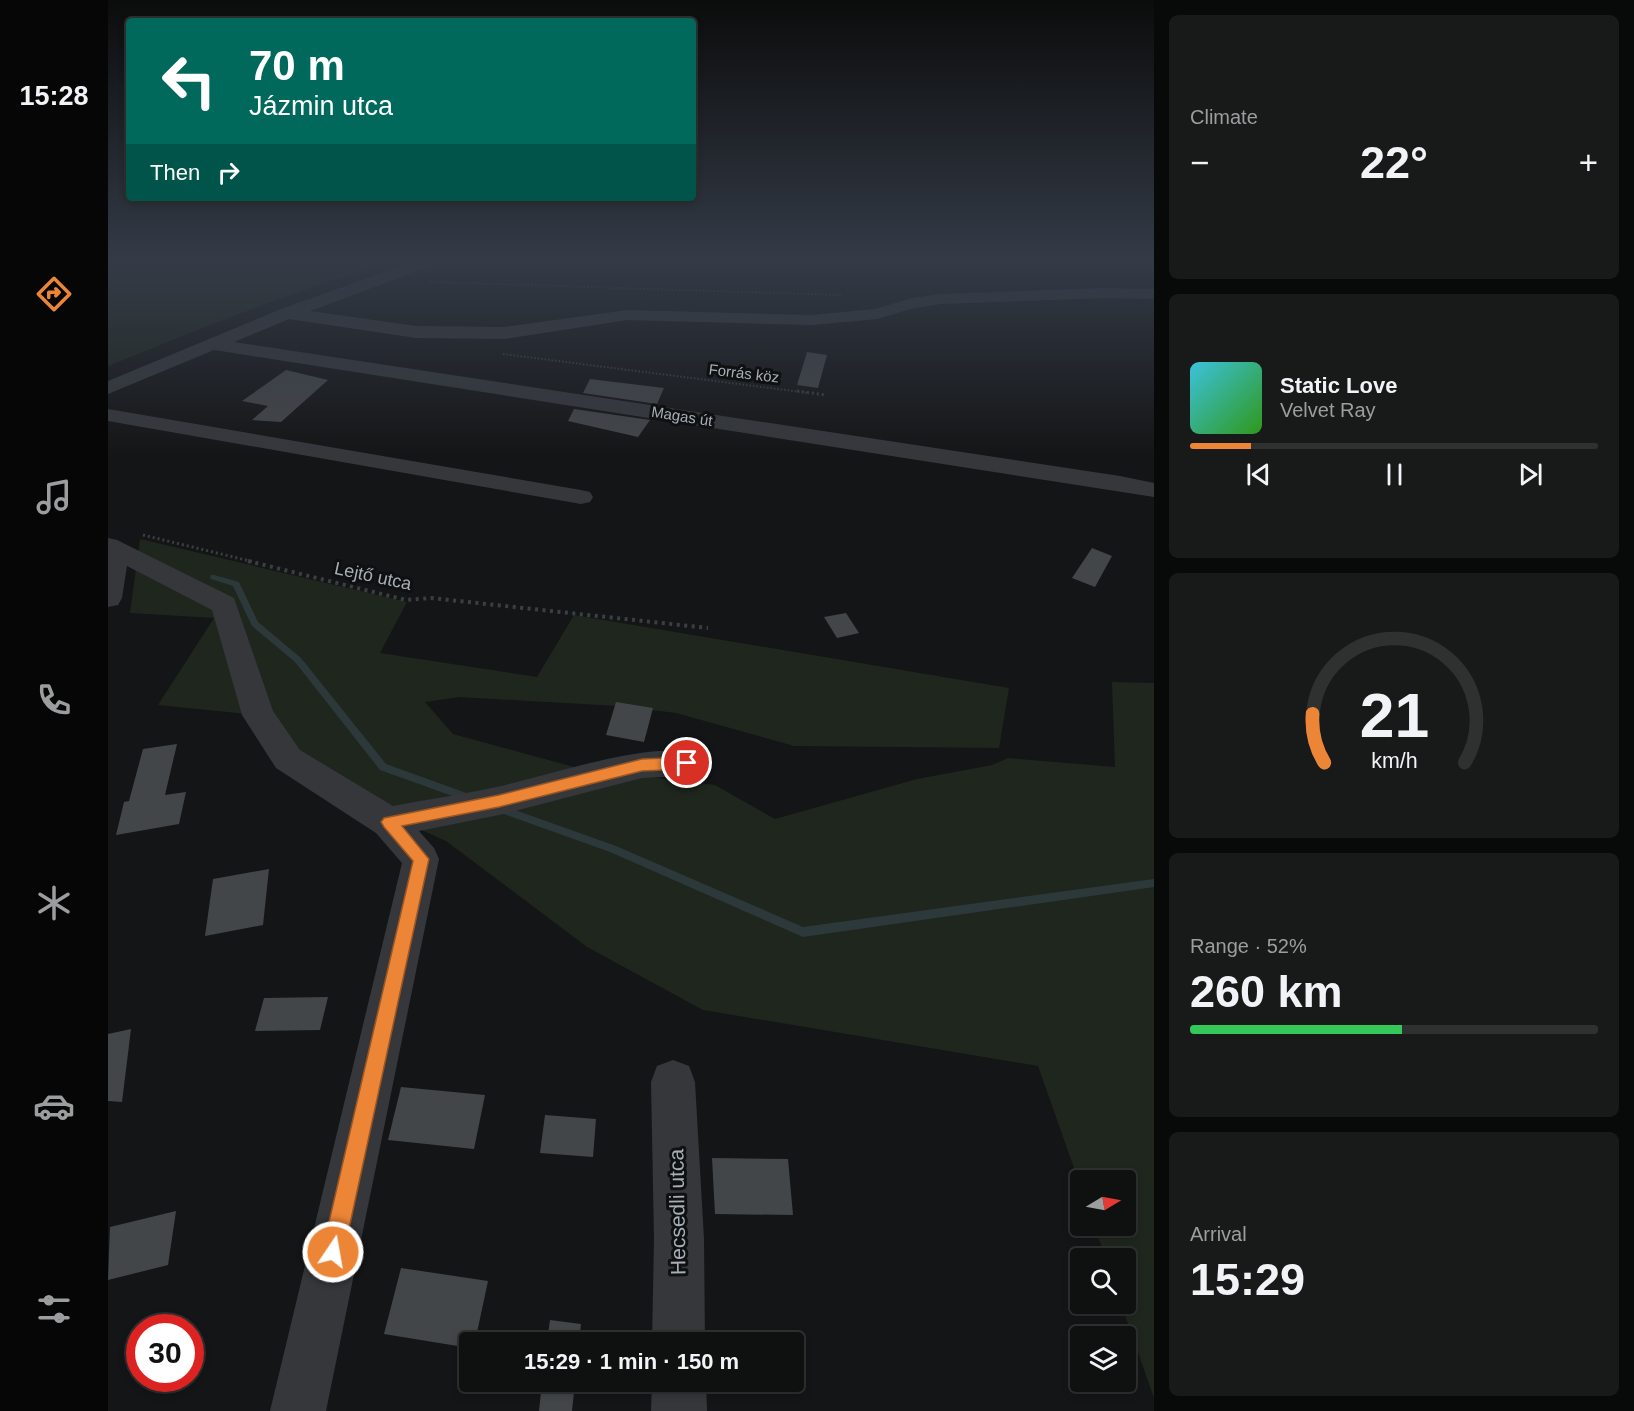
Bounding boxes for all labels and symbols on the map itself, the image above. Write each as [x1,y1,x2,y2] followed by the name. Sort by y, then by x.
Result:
[708,360,780,386] street label: Forrás köz
[650,403,715,429] street label: Magas út
[333,558,414,594] street label: Lejtő utca
[661,737,712,788] pin
[664,1148,690,1275] street label: Hecsedli utca
[1070,1170,1136,1236] north arrow
[301,1220,365,1284] position arrow
[126,1314,204,1392] speed limit sign: 30

